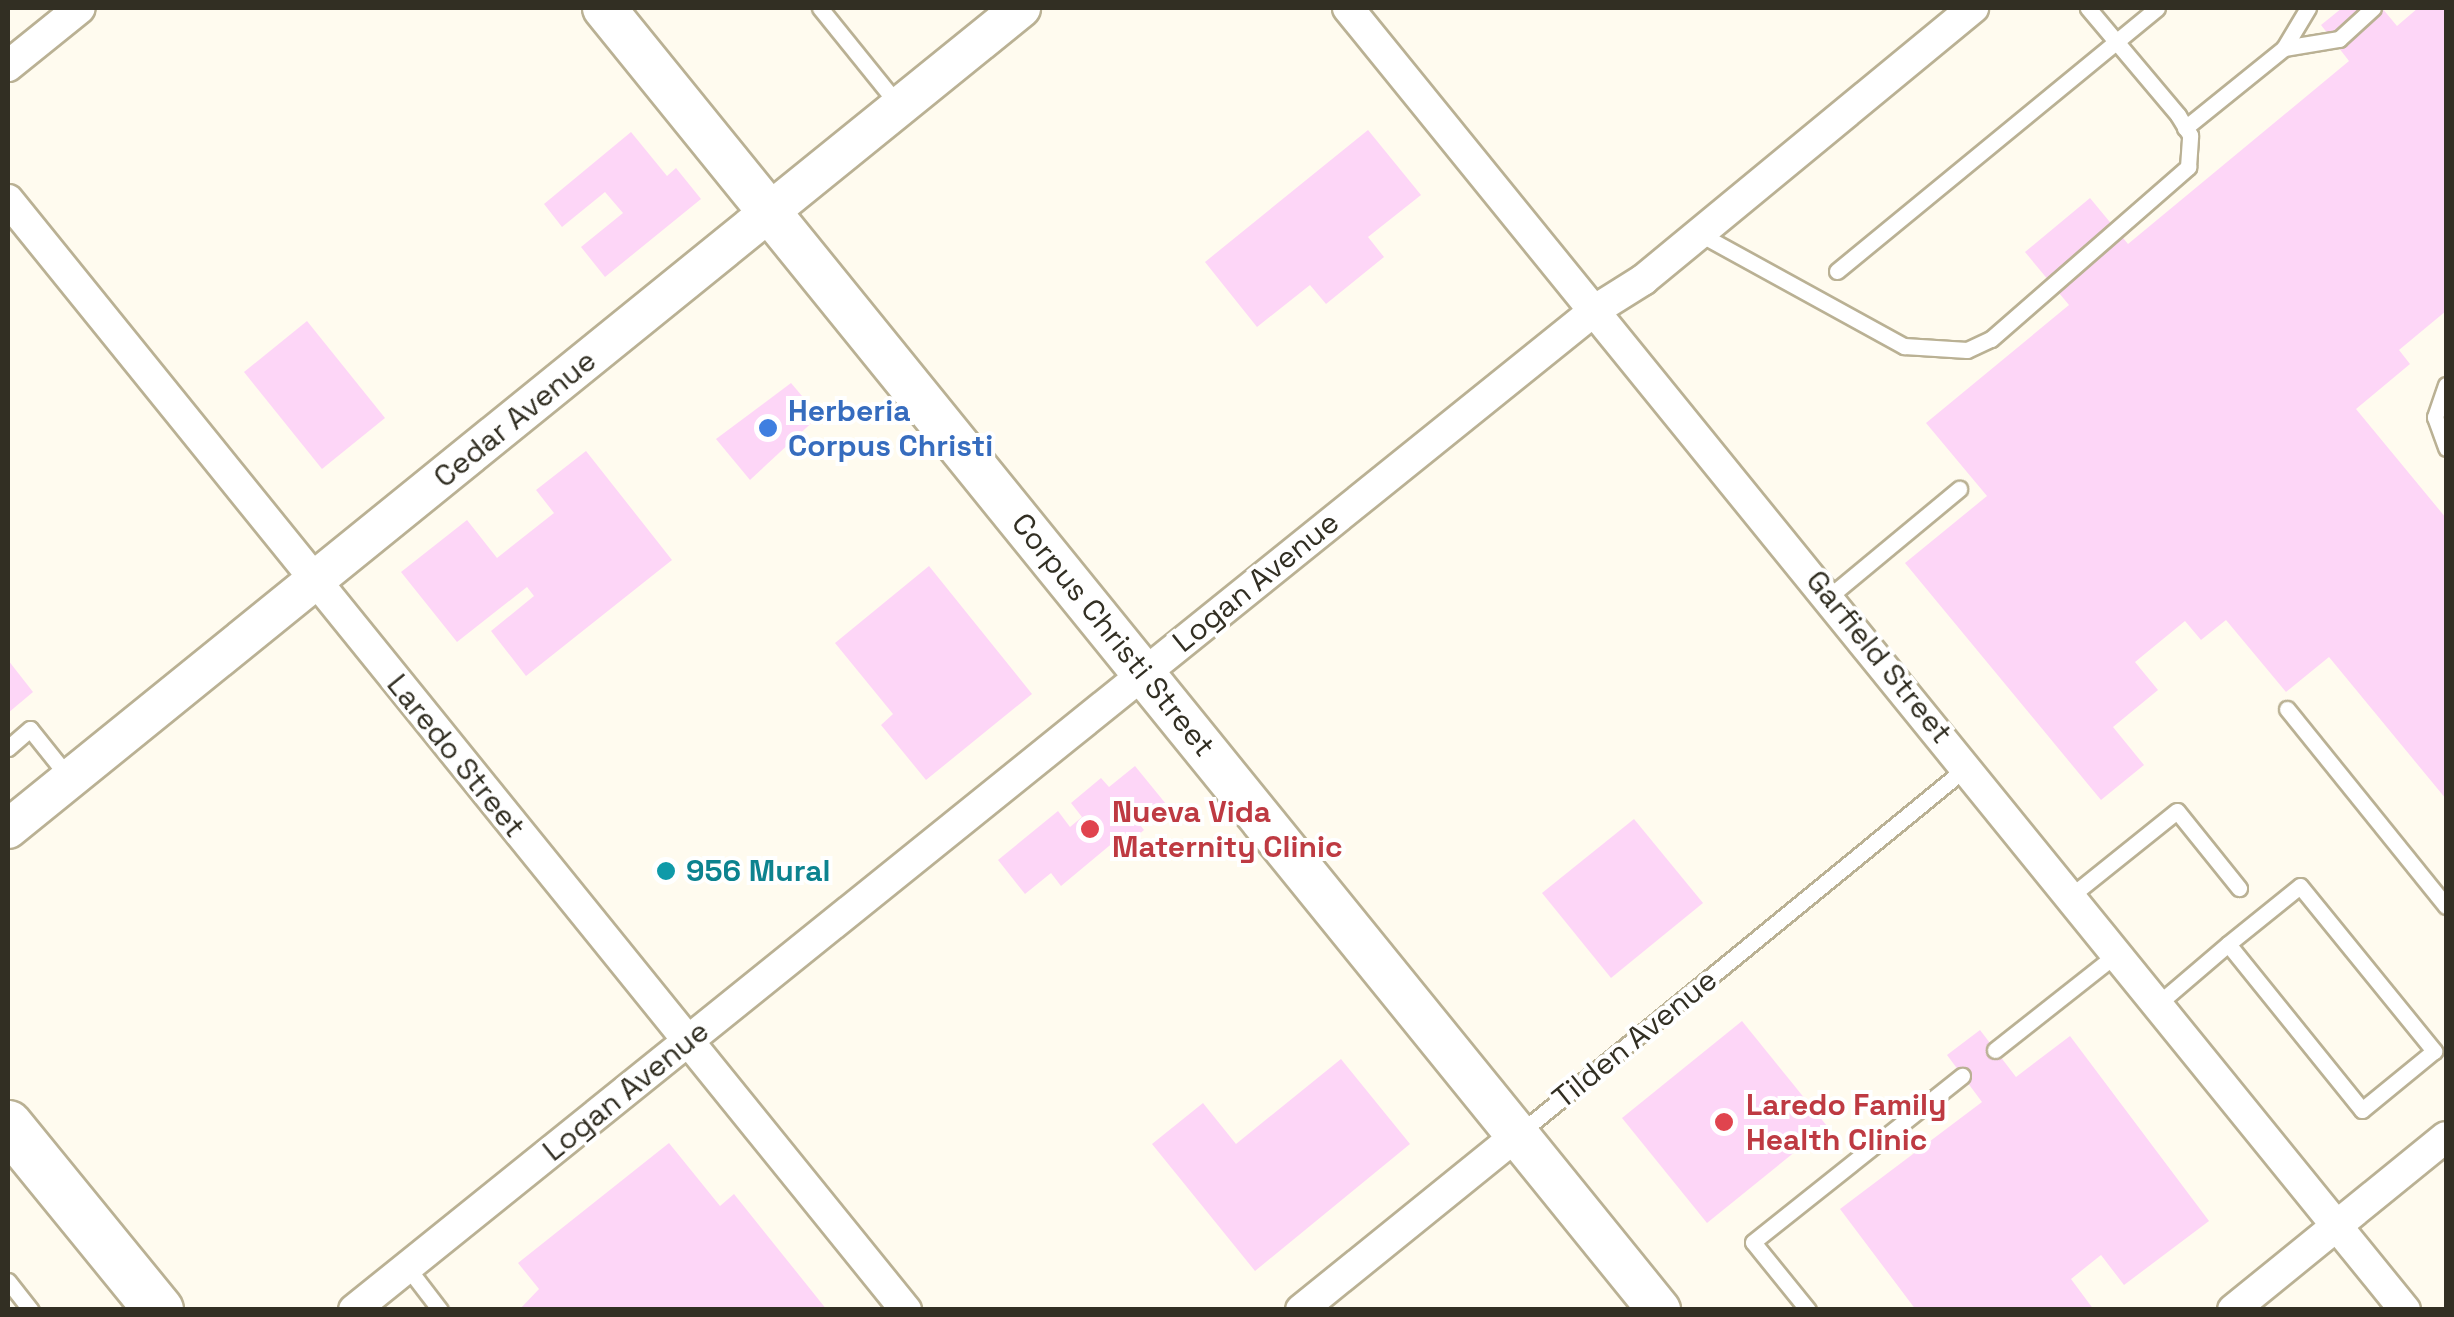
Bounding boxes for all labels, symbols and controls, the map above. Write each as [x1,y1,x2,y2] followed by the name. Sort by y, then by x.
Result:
[427,343,603,495] street label: Cedar Avenue
[788,393,993,464] place label: Herberia Corpus Christi
[757,417,779,439] marker: Herberia Corpus Christi
[1166,504,1346,660] street label: Logan Avenue
[1004,506,1222,764] street label: Corpus Christi Street
[1798,563,1960,751] street label: Garfield Street
[379,667,533,845] street label: Laredo Street
[1112,794,1343,864] place label: Nueva Vida Maternity Clinic
[1077,816,1103,842] marker: Nueva Vida Maternity Clinic
[686,853,830,889] place label: 956 Mural
[655,860,677,882] marker: 956 Mural
[1545,962,1725,1116] street label: Tilden Avenue
[536,1013,716,1169] street label: Logan Avenue
[1746,1087,1947,1158] place label: Laredo Family Health Clinic
[1711,1109,1737,1135] marker: Laredo Family Health Clinic

